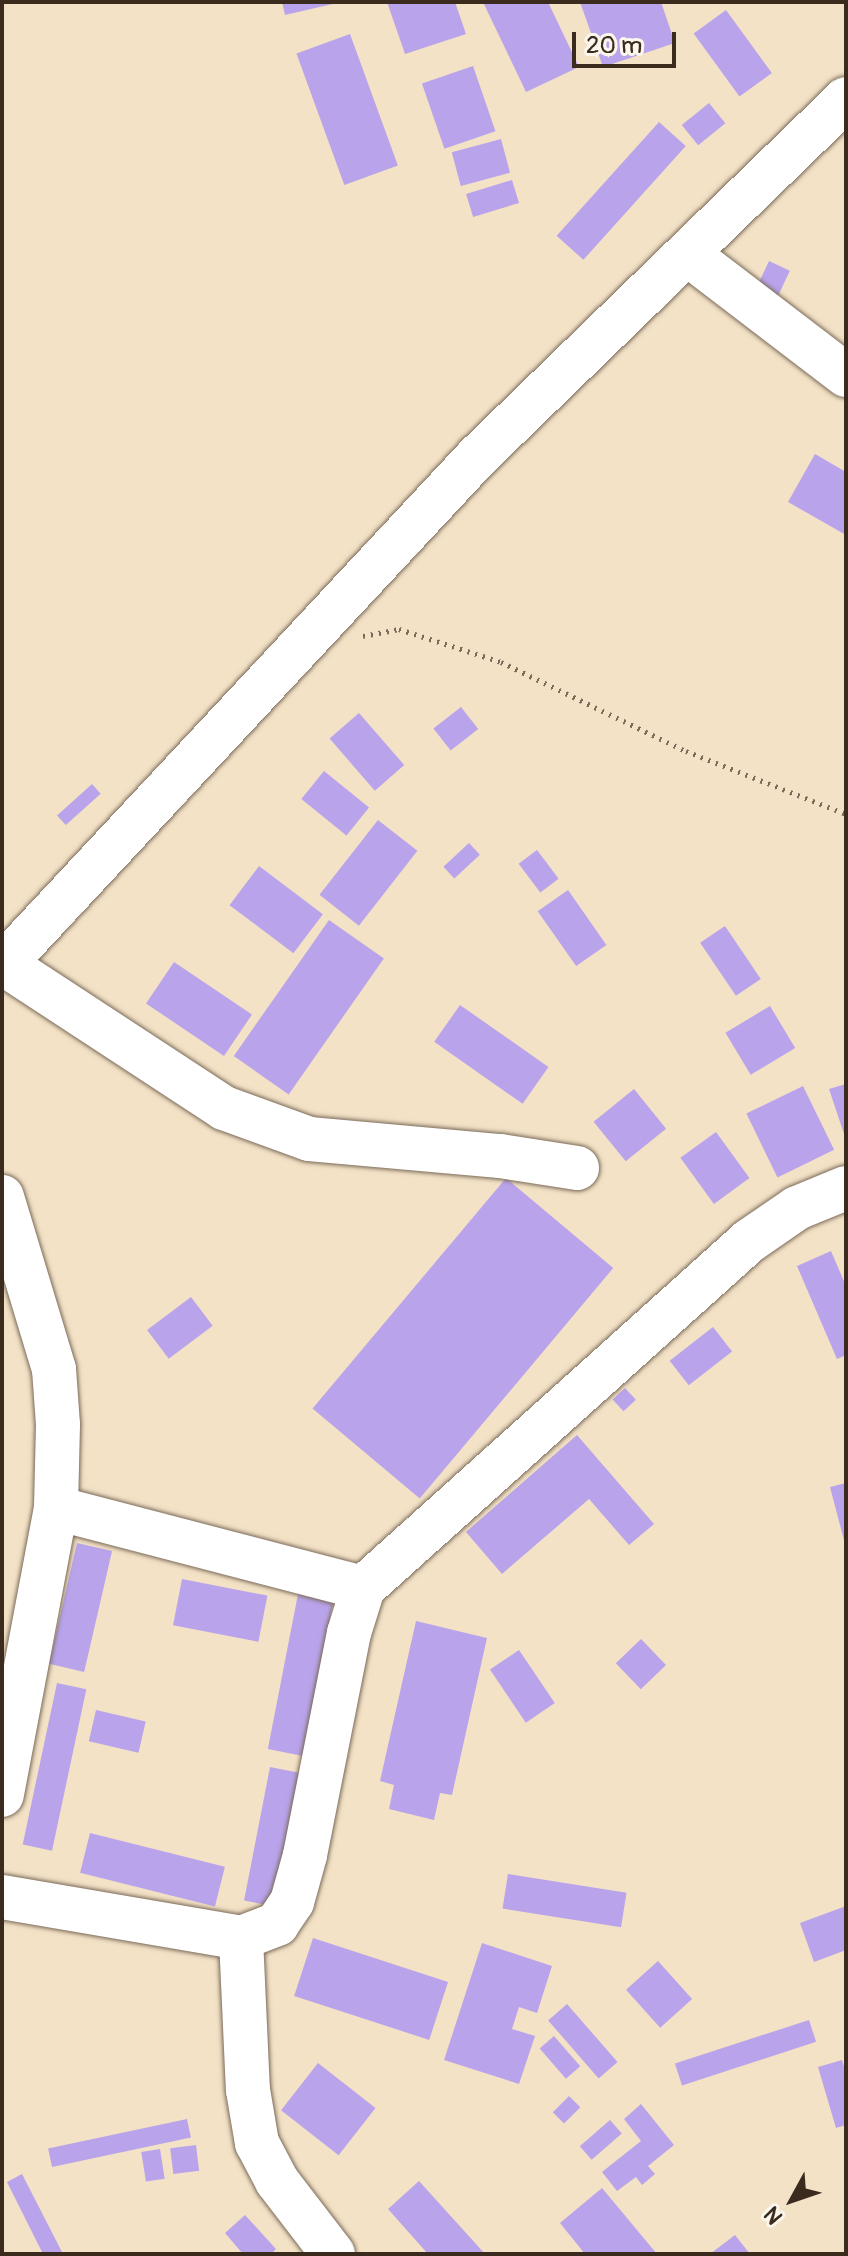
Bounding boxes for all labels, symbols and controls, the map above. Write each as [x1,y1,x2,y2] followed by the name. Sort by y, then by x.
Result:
[576,16,680,66] scale bar
[586,31,642,60] text: 20 m
[752,2160,832,2240] north arrow
[758,2201,789,2230] text: N

